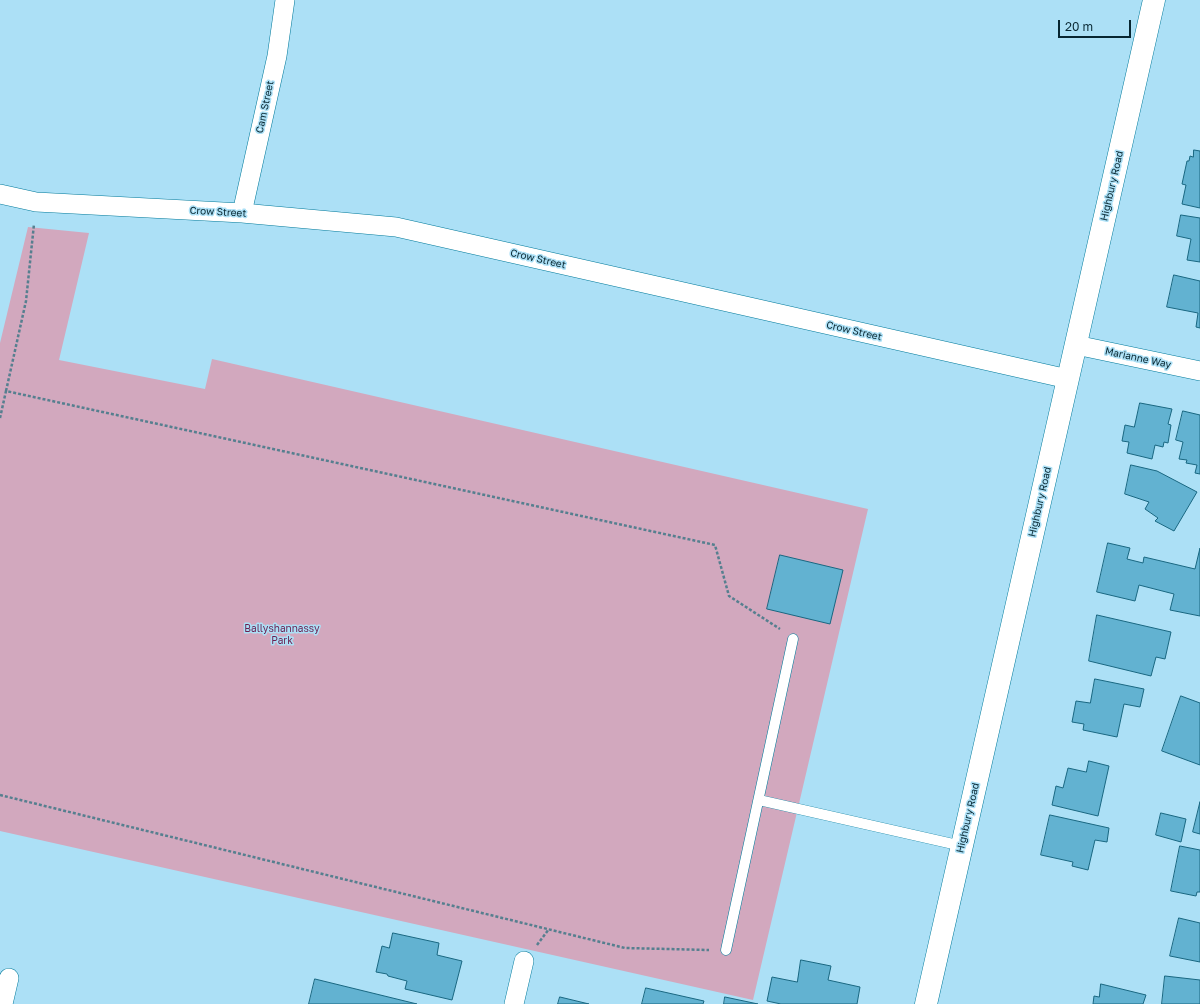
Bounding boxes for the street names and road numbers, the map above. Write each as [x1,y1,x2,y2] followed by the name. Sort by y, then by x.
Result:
[254,80,276,134] street label: Cam Street
[1098,150,1126,222] street label: Highbury Road
[189,205,247,219] street label: Crow Street
[509,247,567,271] street label: Crow Street
[825,319,883,343] street label: Crow Street
[1104,345,1172,371] street label: Marianne Way
[1026,466,1054,538] street label: Highbury Road
[954,782,982,854] street label: Highbury Road

